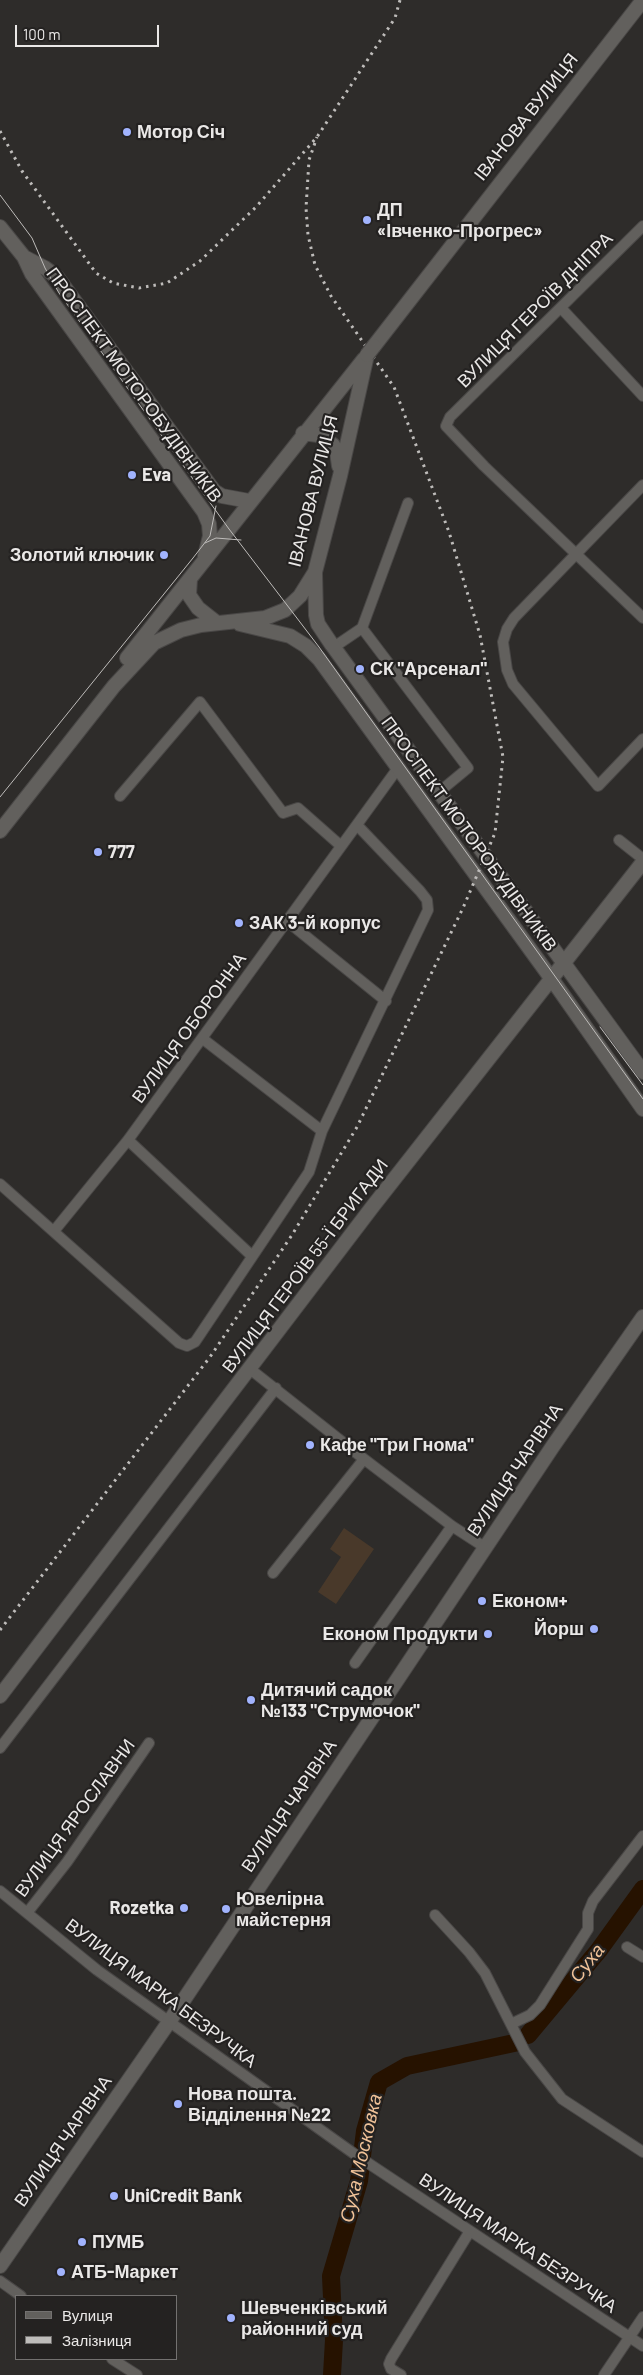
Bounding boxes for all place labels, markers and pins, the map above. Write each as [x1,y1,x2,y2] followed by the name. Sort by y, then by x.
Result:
[137,121,225,143] place label: Мотор Січ
[121,126,133,138] marker: Мотор Січ
[377,199,542,242] place label: ДП «Івченко-Прогрес»
[361,214,373,226] marker: ДП «Івченко-Прогрес»
[142,464,171,486] place label: Eva
[126,469,138,481] marker: Eva
[10,544,154,566] place label: Золотий ключик
[158,549,170,561] marker: Золотий ключик
[370,658,487,680] place label: СК "Арсенал"
[354,663,366,675] marker: СК "Арсенал"
[108,841,135,863] place label: 777
[92,846,104,858] marker: 777
[249,912,381,934] place label: ЗАК 3-й корпус
[233,917,245,929] marker: ЗАК 3-й корпус
[320,1434,474,1456] place label: Кафе "Три Гнома"
[304,1439,316,1451] marker: Кафе "Три Гнома"
[492,1590,567,1612] place label: Економ+
[476,1595,488,1607] marker: Економ+
[534,1618,584,1640] place label: Йорш
[322,1623,478,1645] place label: Економ Продукти
[588,1623,600,1635] marker: Йорш
[482,1628,494,1640] marker: Економ Продукти
[261,1679,420,1722] place label: Дитячий садок №133 "Струмочок"
[245,1694,257,1706] marker: Дитячий садок №133 "Струмочок"
[236,1888,331,1930] place label: Ювелірна майстерня
[110,1897,174,1919] place label: Rozetka
[178,1902,190,1914] marker: Rozetka
[220,1903,232,1915] marker: Ювелірна майстерня
[188,2083,331,2126] place label: Нова пошта. Відділення №22
[172,2098,184,2110] marker: Нова пошта. Відділення №22
[124,2185,242,2207] place label: UniCredit Bank
[108,2190,120,2202] marker: UniCredit Bank
[92,2231,144,2253] place label: ПУМБ
[76,2236,88,2248] marker: ПУМБ
[71,2261,178,2283] place label: АТБ-Маркет
[55,2266,67,2278] marker: АТБ-Маркет
[241,2297,388,2340] place label: Шевченківський районний суд
[225,2312,237,2324] marker: Шевченківський районний суд

